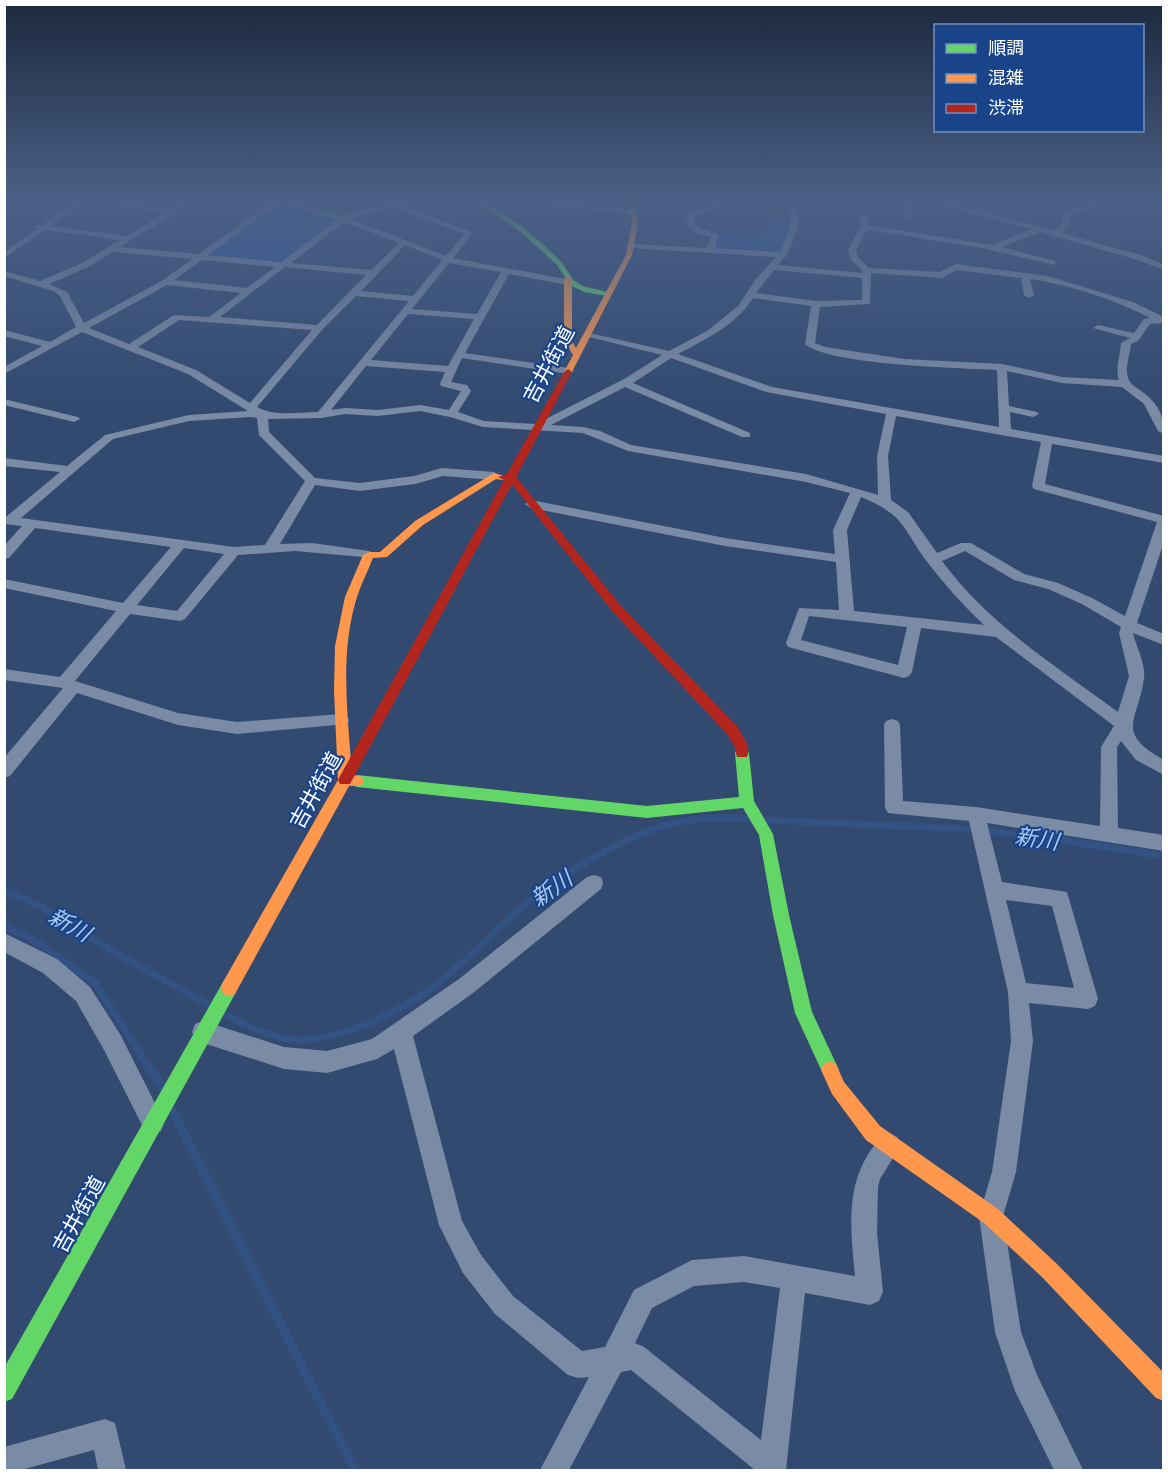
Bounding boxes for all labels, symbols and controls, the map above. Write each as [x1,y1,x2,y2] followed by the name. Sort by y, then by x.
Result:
[934,24,1144,132] legend
[988,36,1024,58] text: 順調
[988,66,1024,88] text: 混雑
[988,96,1024,118] text: 渋滞
[517,321,579,407] street label: 吉井街道
[283,747,347,833] street label: 吉井街道
[1013,822,1063,855] water label: 新川
[525,863,578,912] water label: 新川
[44,902,98,947] water label: 新川
[46,1171,110,1257] street label: 吉井街道

